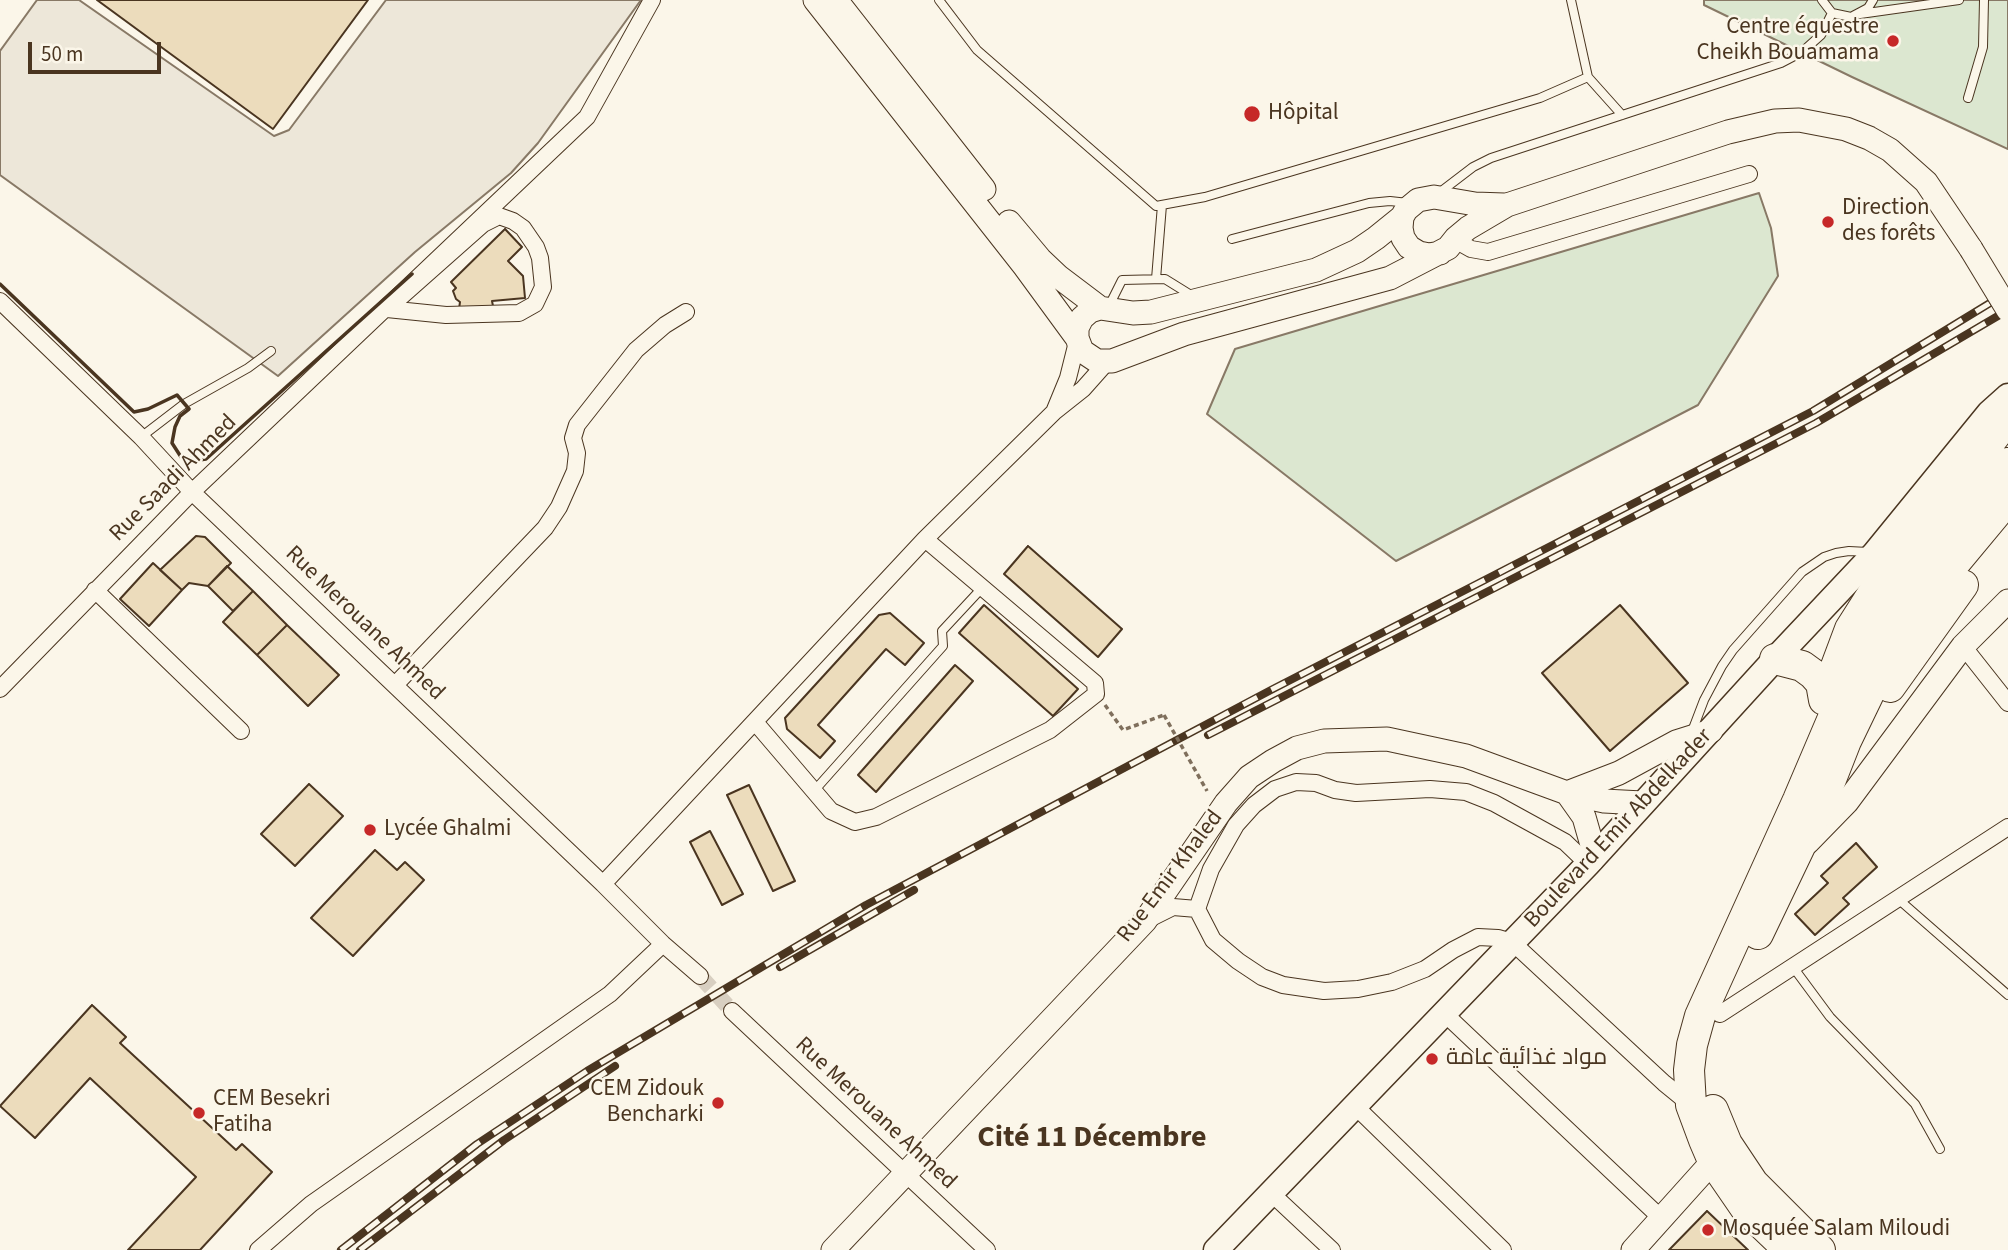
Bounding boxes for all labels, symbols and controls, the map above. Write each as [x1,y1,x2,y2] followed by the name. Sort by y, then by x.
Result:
[1696,14,1879,68] place label: Centre équestre Cheikh Bouamama
[32,28,164,72] scale bar
[1885,33,1901,49] marker: Centre équestre Cheikh Bouamama
[41,39,83,69] text: 50 m
[1268,100,1339,128] place label: Hôpital
[1242,104,1262,124] marker: Hôpital
[1842,195,1935,249] place label: Direction des forêts
[1820,214,1836,230] marker: Direction des forêts
[105,410,243,548] street label: Rue Saadi Ahmed
[279,541,449,707] street label: Rue Merouane Ahmed
[1519,724,1719,934] street label: Boulevard Emir Abdelkader
[1112,805,1230,949] street label: Rue Emir Khaled
[384,816,511,844] place label: Lycée Ghalmi
[362,822,378,838] marker: Lycée Ghalmi
[788,1032,962,1196] street label: Rue Merouane Ahmed
[1446,1045,1607,1073] place label: مواد غذائية عامة
[1424,1051,1440,1067] marker: مواد غذائية عامة
[590,1076,704,1130] place label: CEM Zidouk Bencharki
[213,1086,331,1140] place label: CEM Besekri Fatiha
[710,1095,726,1111] marker: CEM Zidouk Bencharki
[191,1105,207,1121] marker: CEM Besekri Fatiha
[977,1121,1207,1157] district label: Cité 11 Décembre
[1722,1216,1950,1244] place label: Mosquée Salam Miloudi
[1700,1222,1716,1238] marker: Mosquée Salam Miloudi

